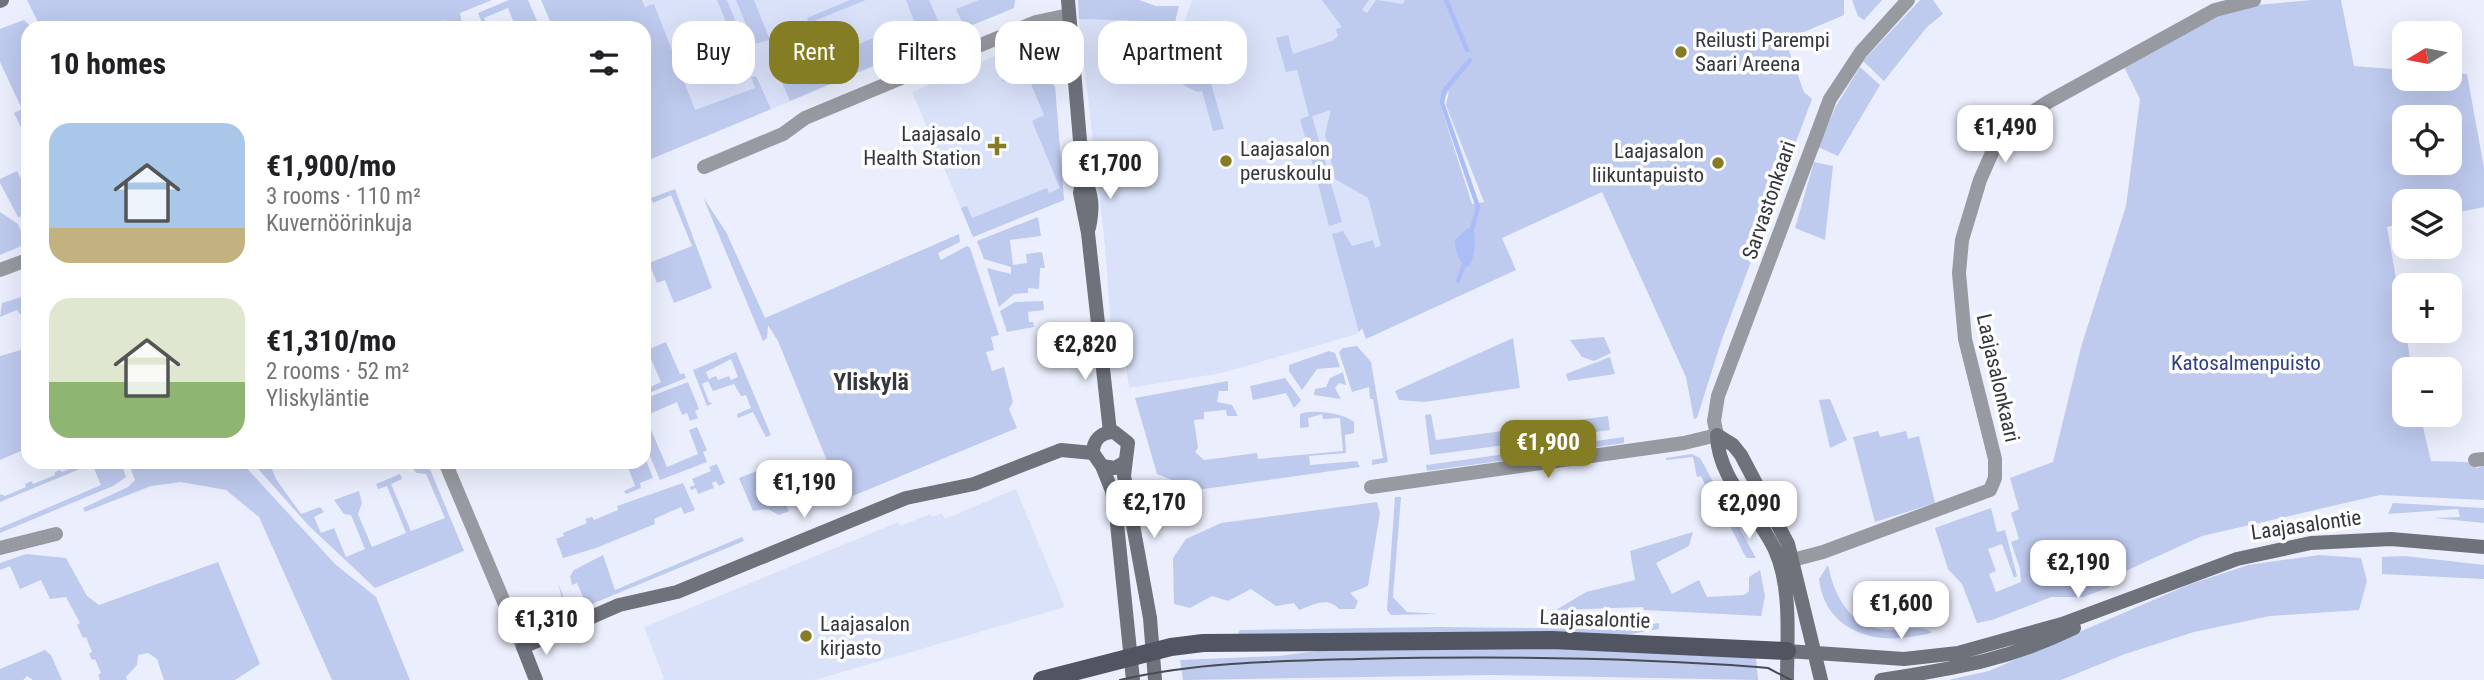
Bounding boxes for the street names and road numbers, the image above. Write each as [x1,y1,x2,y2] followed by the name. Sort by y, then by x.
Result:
[1738,138,1800,262] street label: Sarvastonkaari
[1972,312,2024,444] street label: Laajasalonkaari
[2249,505,2363,545] street label: Laajasalontie
[1539,605,1651,633] street label: Laajasalontie

